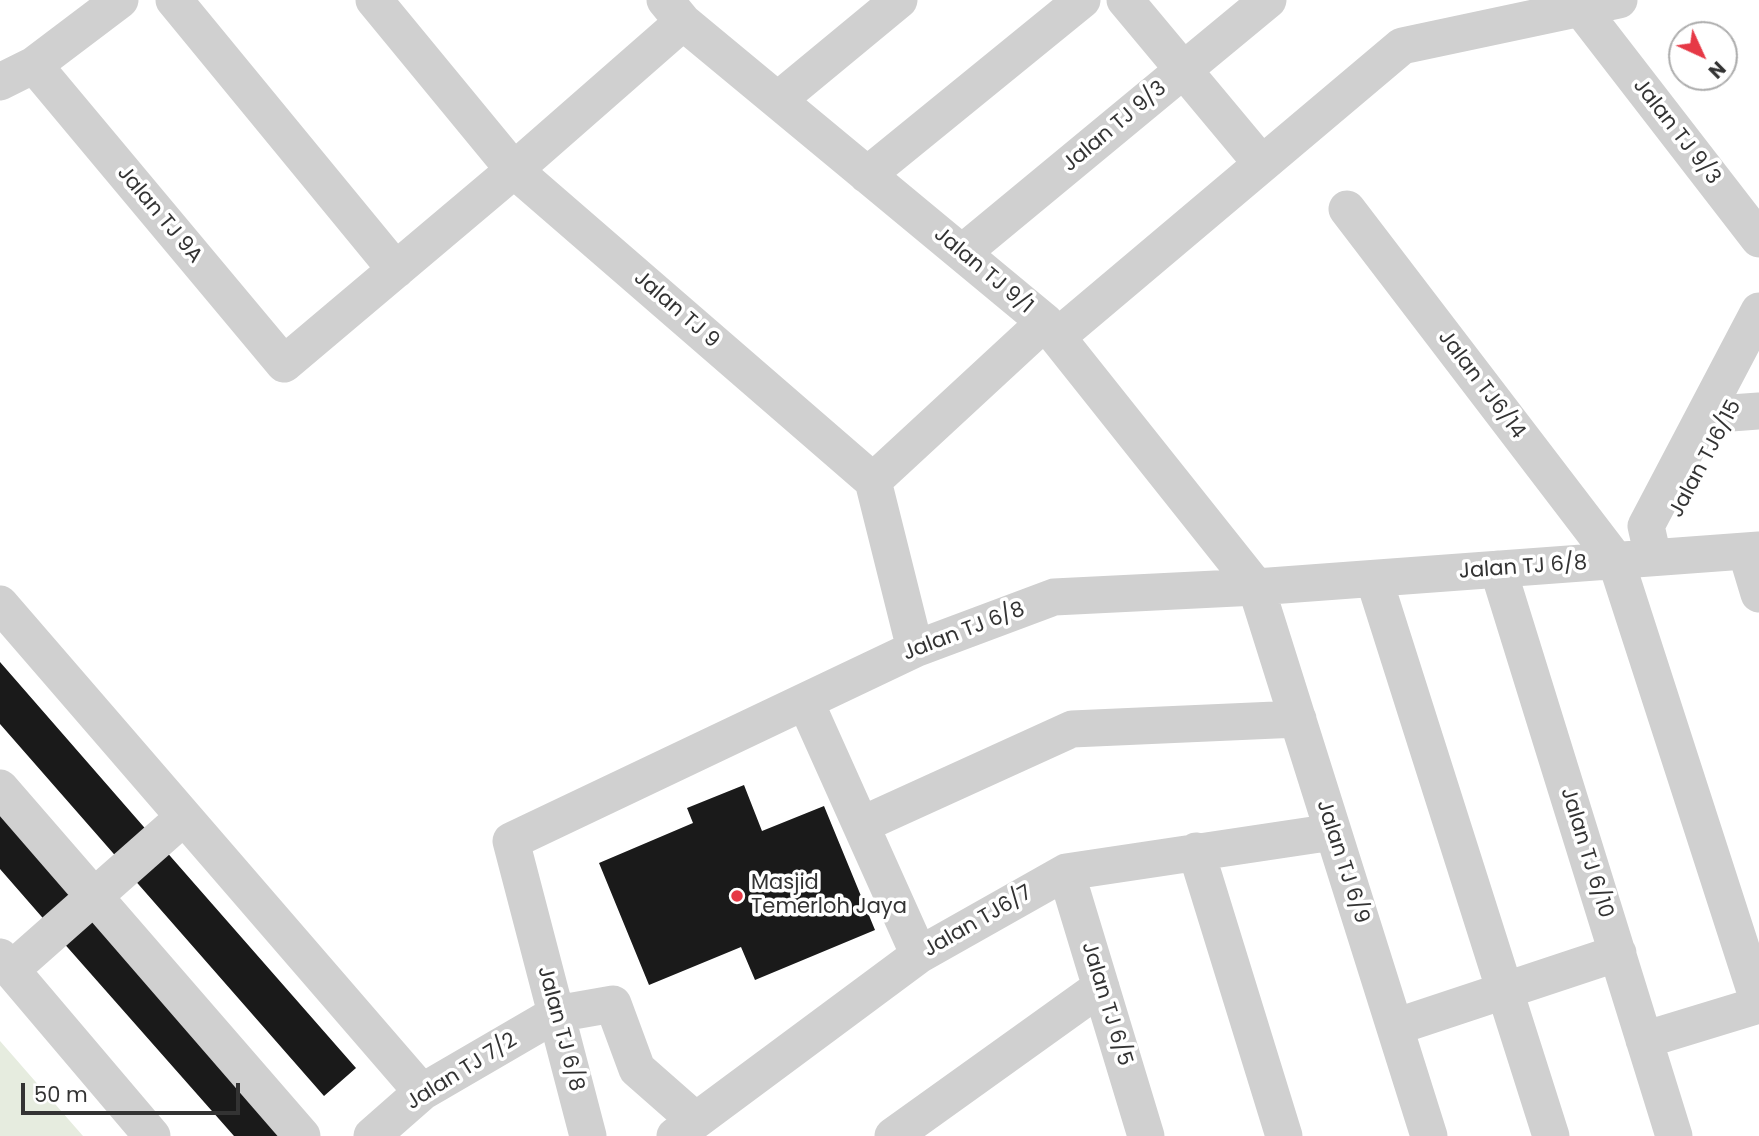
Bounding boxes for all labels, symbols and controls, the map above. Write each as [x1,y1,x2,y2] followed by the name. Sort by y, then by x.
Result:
[1668,21,1738,91] north arrow
[1702,55,1731,84] text: N
[1627,74,1725,190] street label: Jalan TJ 9/3
[1058,76,1172,178] street label: Jalan TJ 9/3
[111,161,207,269] street label: Jalan TJ 9A
[928,222,1038,320] street label: Jalan TJ 9/1
[628,266,724,354] street label: Jalan TJ 9
[1432,326,1530,444] street label: Jalan TJ6/14
[1664,396,1748,522] street label: Jalan TJ6/15
[1458,551,1588,585] street label: Jalan TJ 6/8
[900,597,1028,667] street label: Jalan TJ 6/8
[1554,785,1618,921] street label: Jalan TJ 6/10
[1310,797,1374,927] street label: Jalan TJ 6/9
[751,871,907,921] place label: Masjid Temerloh Jaya
[919,881,1037,963] street label: Jalan TJ6/7
[729,888,745,904] marker: Masjid Temerloh Jaya
[1075,939,1137,1069] street label: Jalan TJ 6/5
[531,964,589,1094] street label: Jalan TJ 6/8
[402,1028,522,1116] street label: Jalan TJ 7/2
[24,1070,243,1114] scale bar
[34,1080,88,1109] text: 50 m

